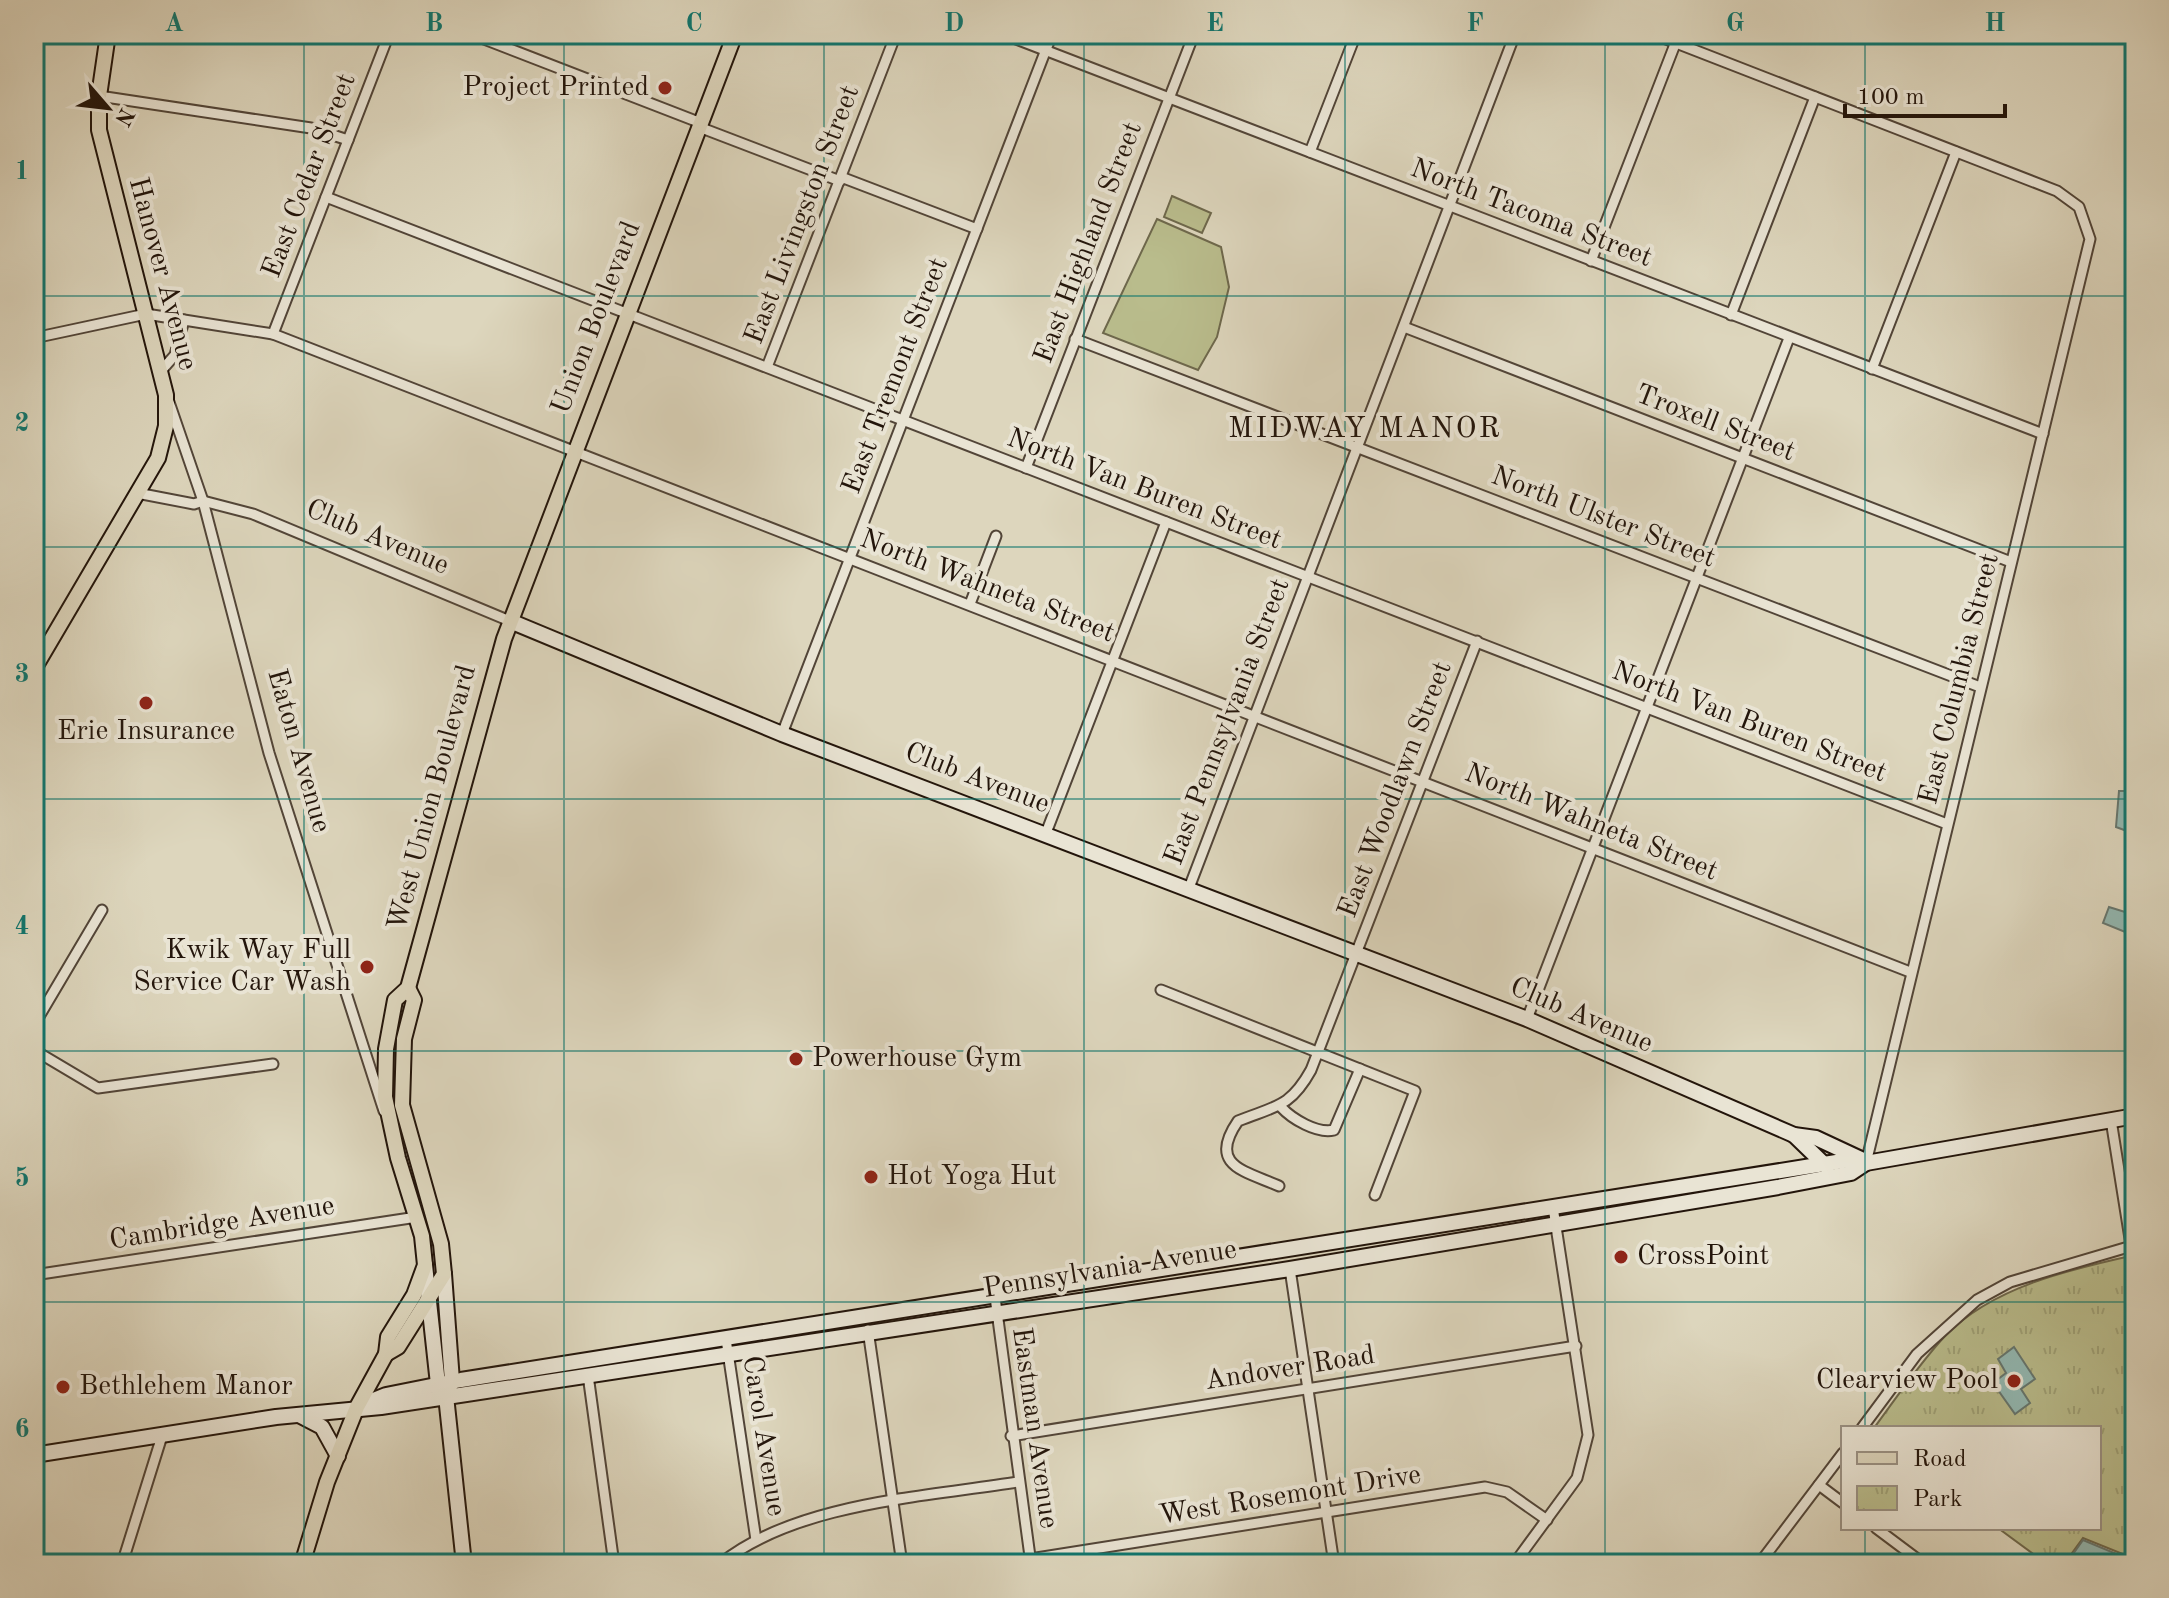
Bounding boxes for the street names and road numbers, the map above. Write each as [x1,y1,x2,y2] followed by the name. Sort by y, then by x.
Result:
[258,70,362,282] street label: East Cedar Street
[741,82,865,348] street label: East Livingston Street
[1030,118,1148,368] street label: East Highland Street
[1406,155,1656,273] street label: North Tacoma Street
[123,175,201,373] street label: Hanover Avenue
[547,218,647,418] street label: Union Boulevard
[838,254,954,498] street label: East Tremont Street
[1631,381,1799,467] street label: Troxell Street
[1003,425,1285,555] street label: North Van Buren Street
[1487,462,1719,574] street label: North Ulster Street
[301,495,453,581] street label: Club Avenue
[856,526,1118,648] street label: North Wahneta Street
[1915,550,2005,808] street label: East Columbia Street
[1160,575,1296,869] street label: East Pennsylvania Street
[1334,658,1458,922] street label: East Woodlawn Street
[1608,658,1890,788] street label: North Van Buren Street
[384,662,482,934] street label: West Union Boulevard
[261,666,335,836] street label: Eaton Avenue
[901,739,1053,819] street label: Club Avenue
[1460,759,1722,887] street label: North Wahneta Street
[1505,973,1657,1059] street label: Club Avenue
[107,1192,337,1256] street label: Cambridge Avenue
[981,1236,1239,1304] street label: Pennsylvania Avenue
[1006,1326,1062,1530] street label: Eastman Avenue
[1203,1342,1377,1396] street label: Andover Road
[736,1354,790,1518] street label: Carol Avenue
[1157,1461,1423,1531] street label: West Rosemont Drive

